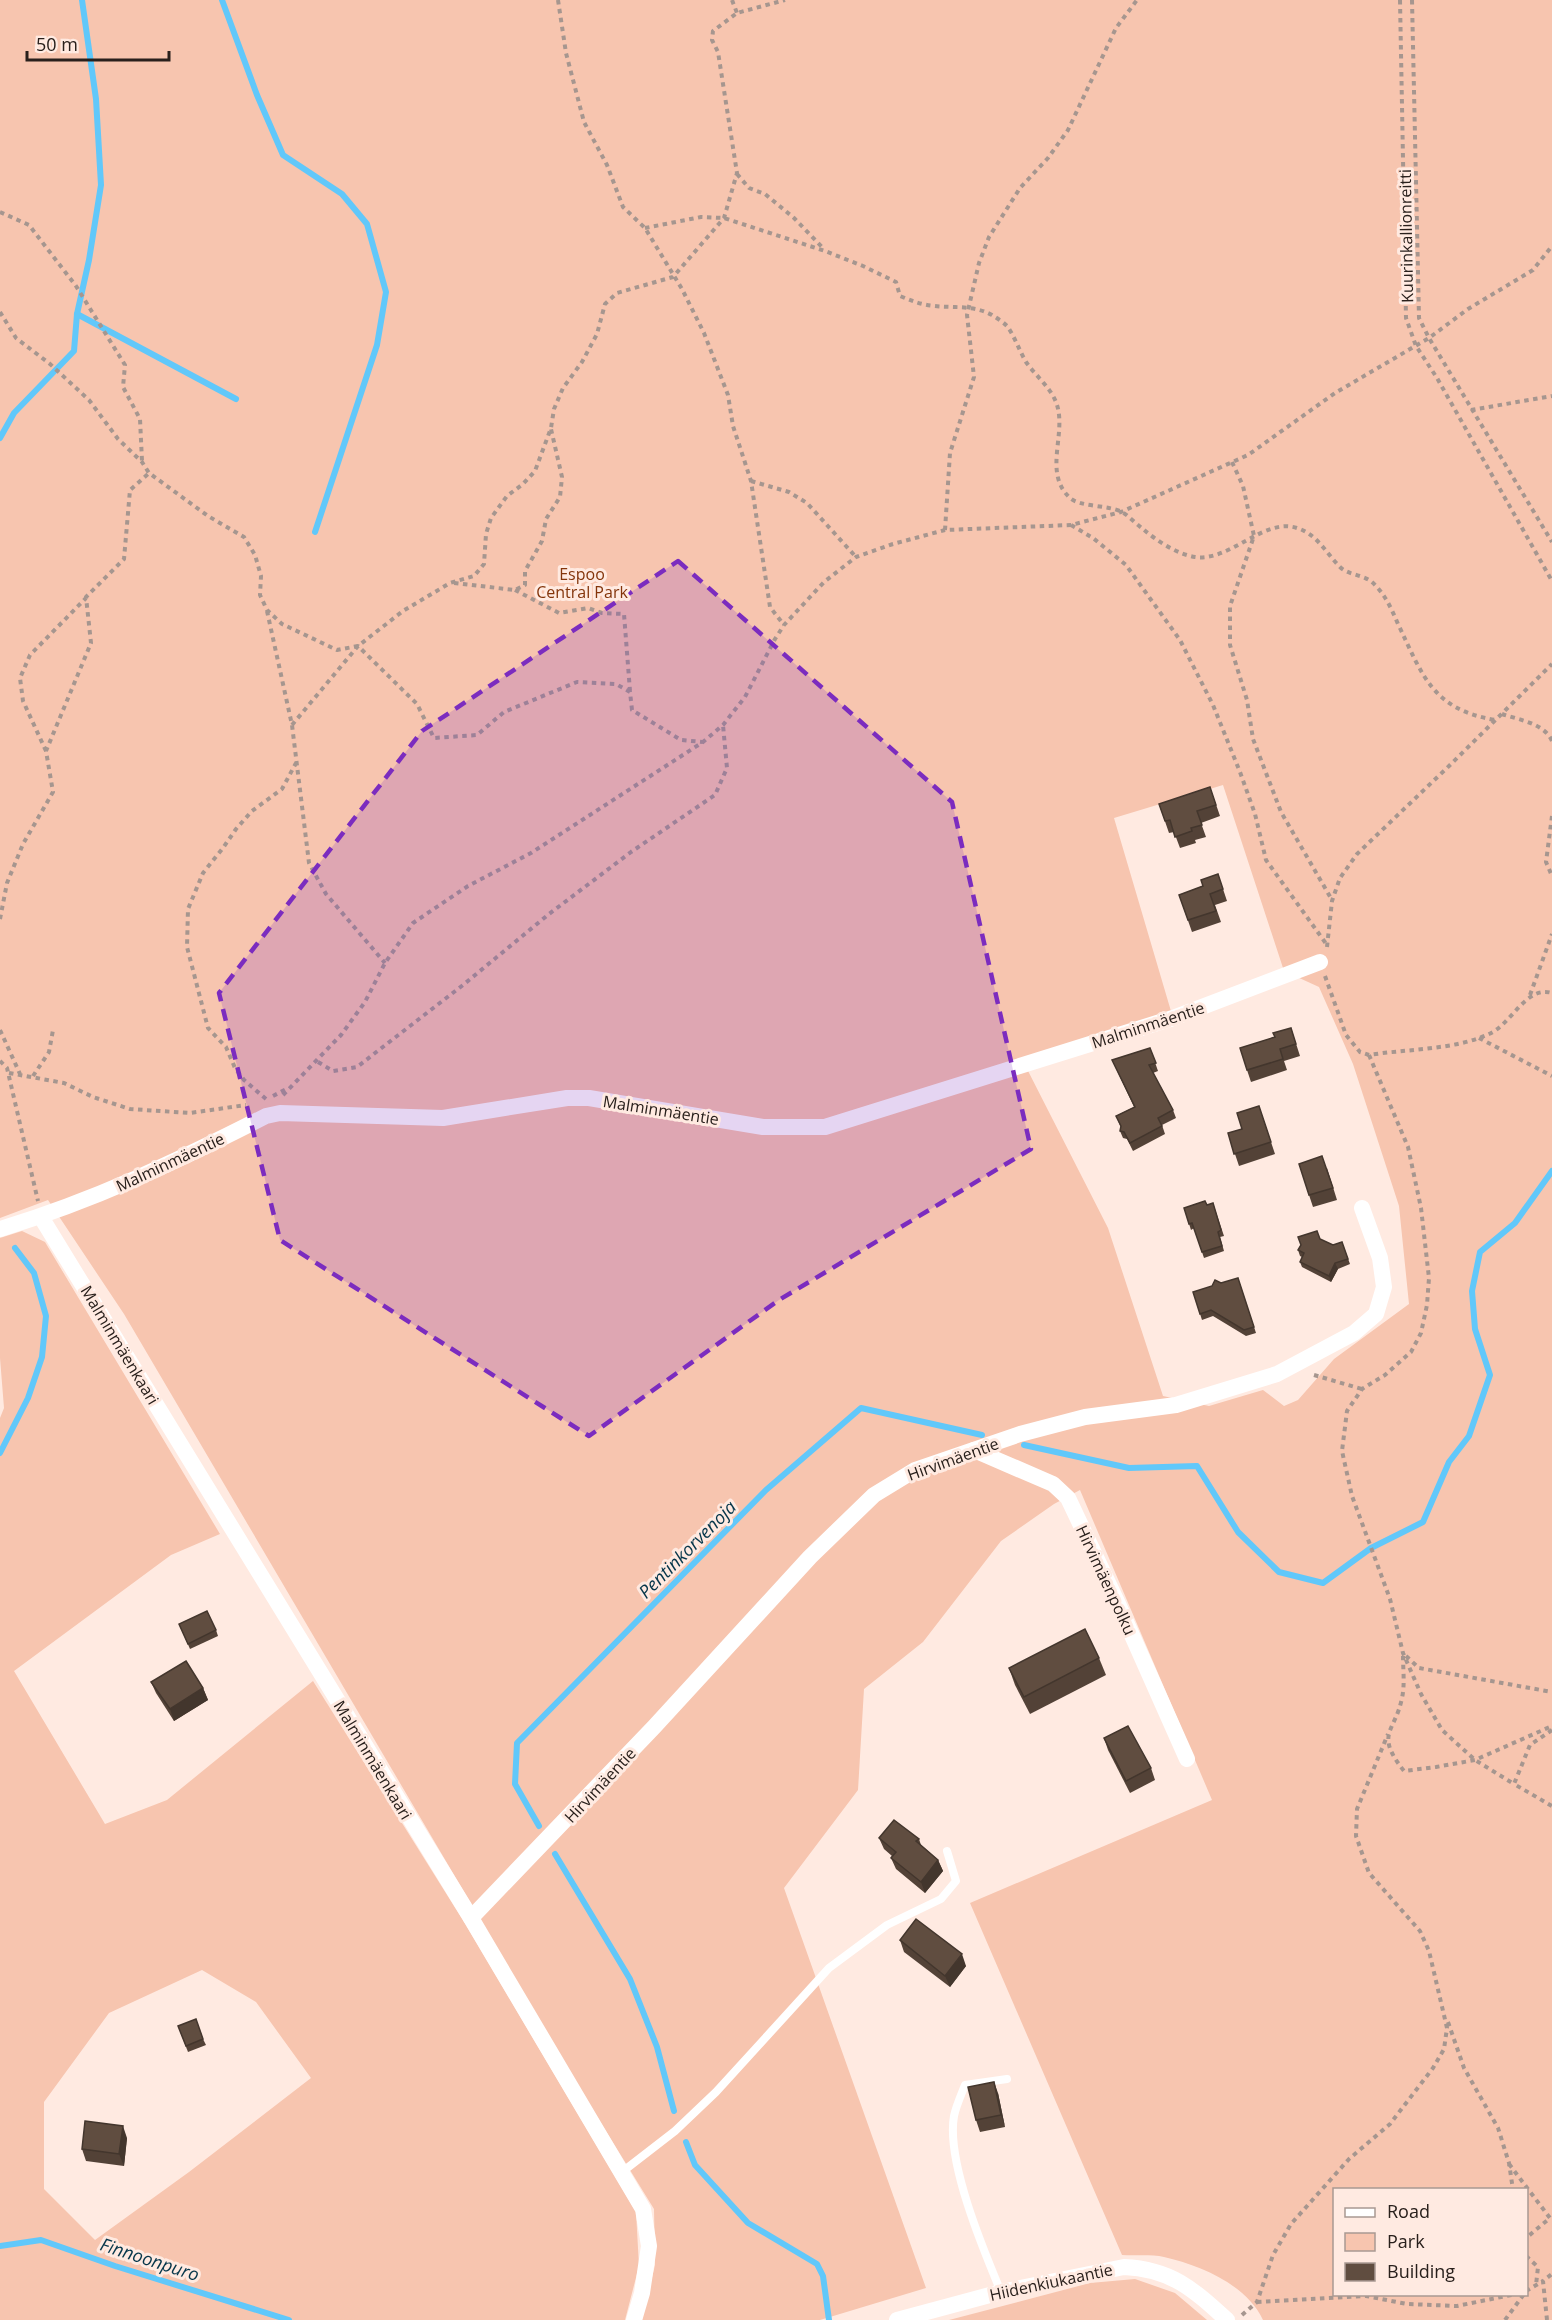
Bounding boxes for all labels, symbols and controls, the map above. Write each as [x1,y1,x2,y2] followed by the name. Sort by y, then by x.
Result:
[27,24,170,62] scale bar
[36,32,78,56] text: 50 m
[1394,169,1418,303] street label: Kuurinkallionreitti
[536,563,628,603] park label: Espoo Central Park
[1089,996,1207,1054] street label: Malminmäentie
[601,1090,721,1130] street label: Malminmäentie
[112,1127,228,1197] street label: Malminmäentie
[76,1281,164,1409] street label: Malminmäenkaari
[904,1432,1002,1486] street label: Hirvimäentie
[633,1495,741,1603] water label: Pentinkorvenoja
[1071,1522,1141,1638] street label: Hirvimäenpolku
[329,1696,417,1824] street label: Malminmäenkaari
[559,1743,641,1827] street label: Hirvimäentie
[1333,2188,1528,2296] legend
[1387,2199,1430,2223] text: Road
[1387,2229,1425,2253] text: Park
[98,2232,202,2286] water label: Finnoonpuro
[987,2258,1115,2306] street label: Hiidenkiukaantie
[1387,2259,1455,2283] text: Building

